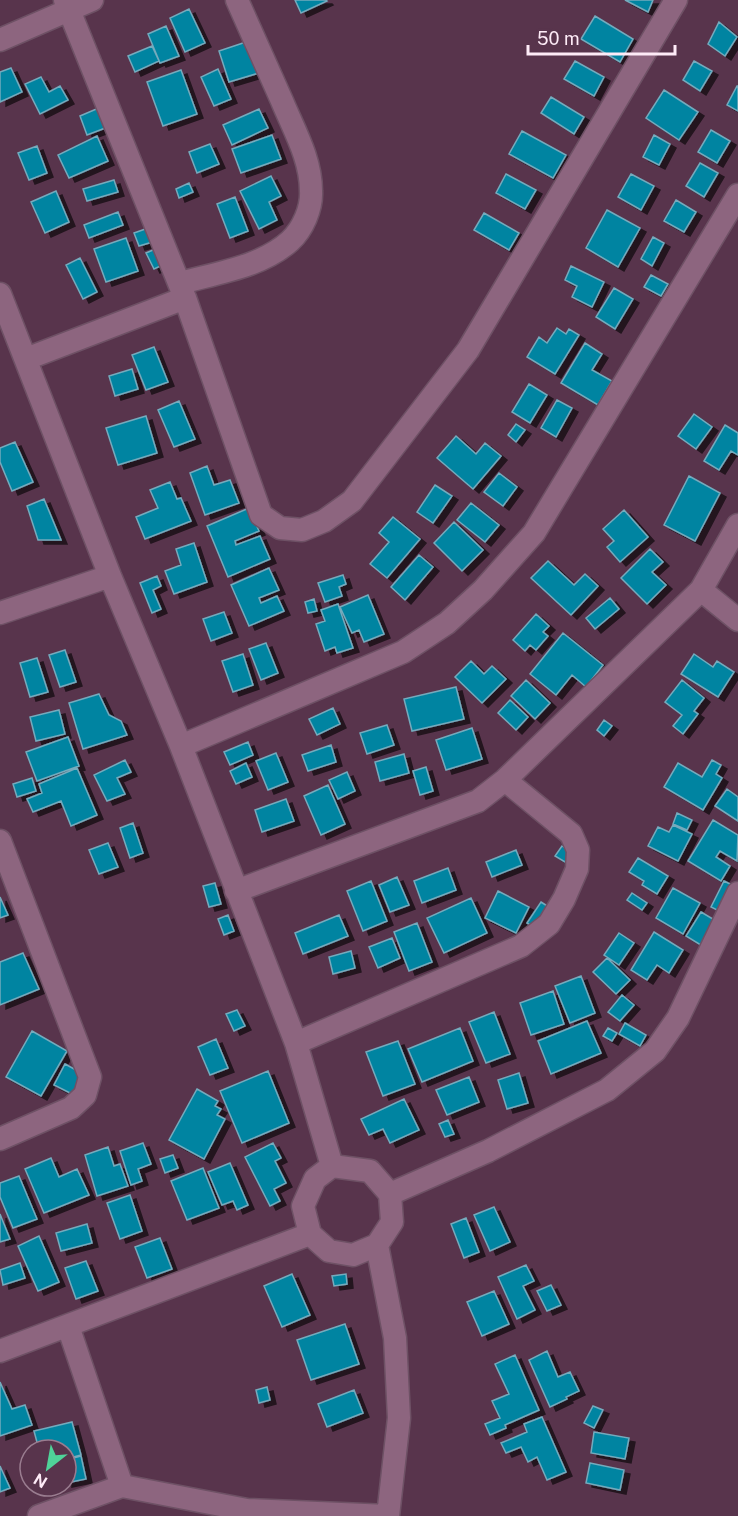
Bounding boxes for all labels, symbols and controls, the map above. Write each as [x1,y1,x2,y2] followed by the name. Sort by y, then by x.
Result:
[528,18,675,56] scale bar
[537,28,580,49] text: 50 m
[18,1438,78,1498] north arrow
[30,1469,51,1492] text: N

